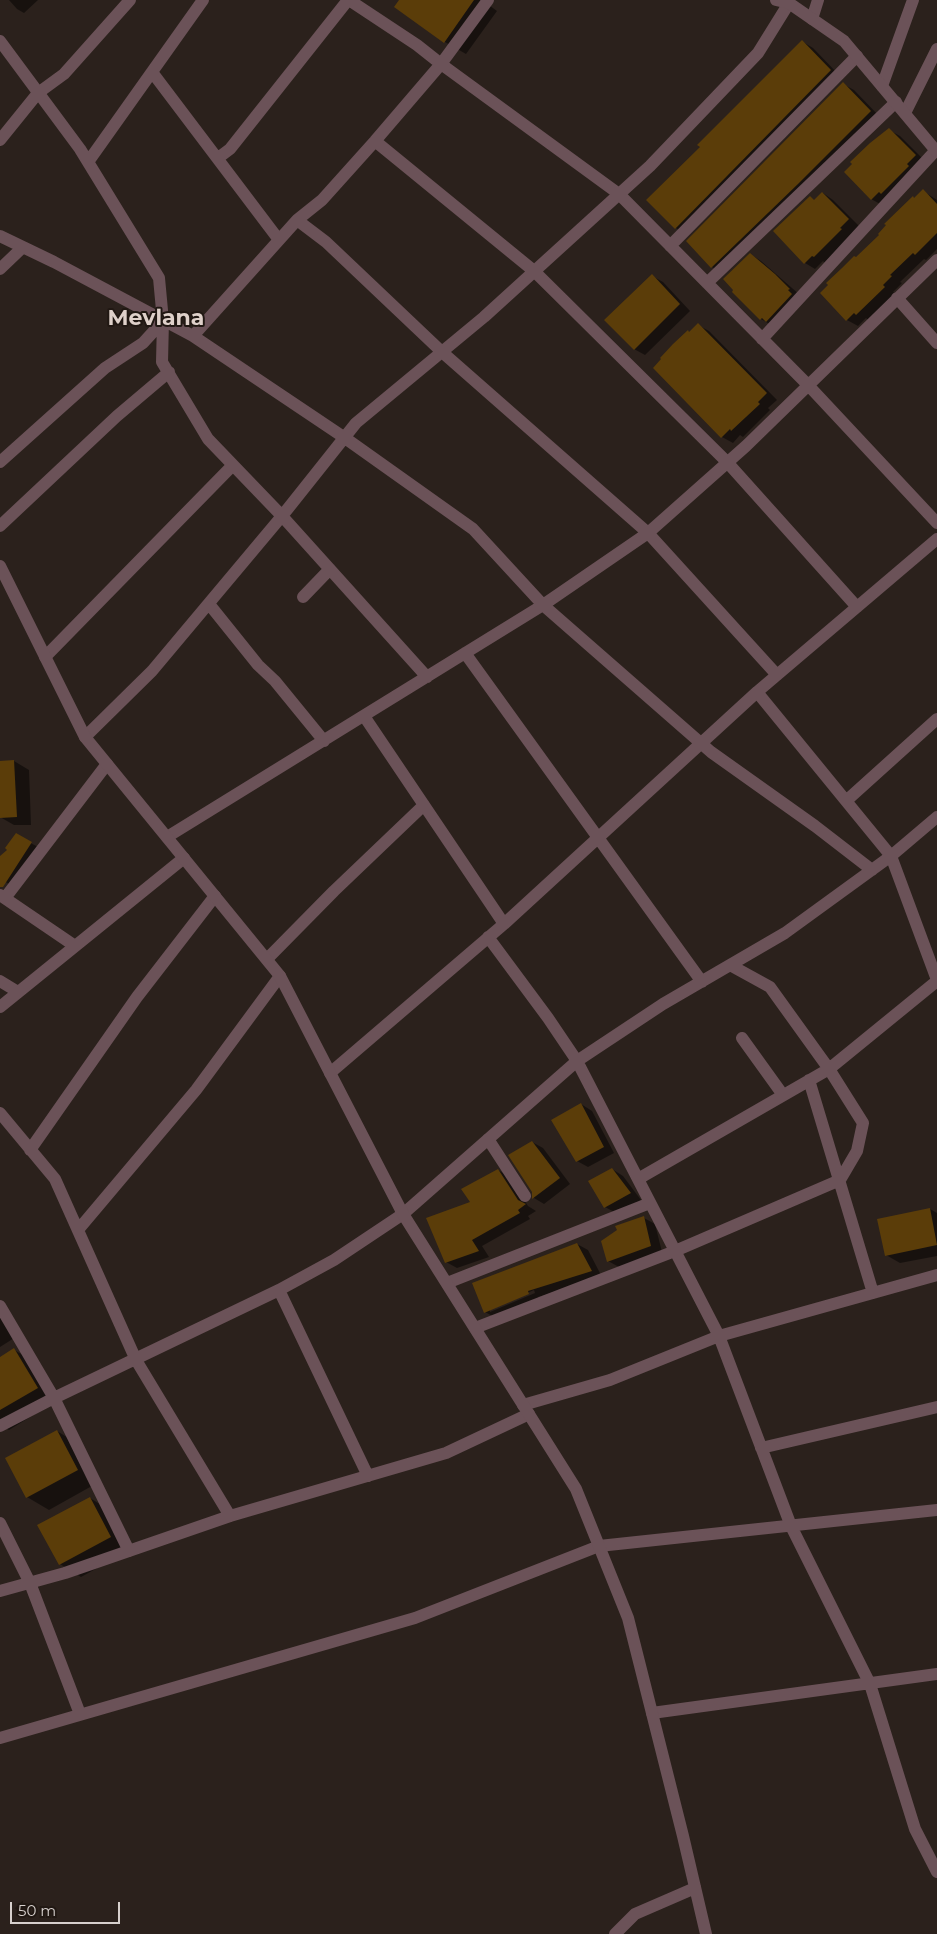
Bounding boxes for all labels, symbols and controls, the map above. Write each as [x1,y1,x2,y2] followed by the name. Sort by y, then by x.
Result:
[108,306,204,332] district label: Mevlana
[12,1892,122,1924] scale bar
[18,1901,56,1920] text: 50 m

